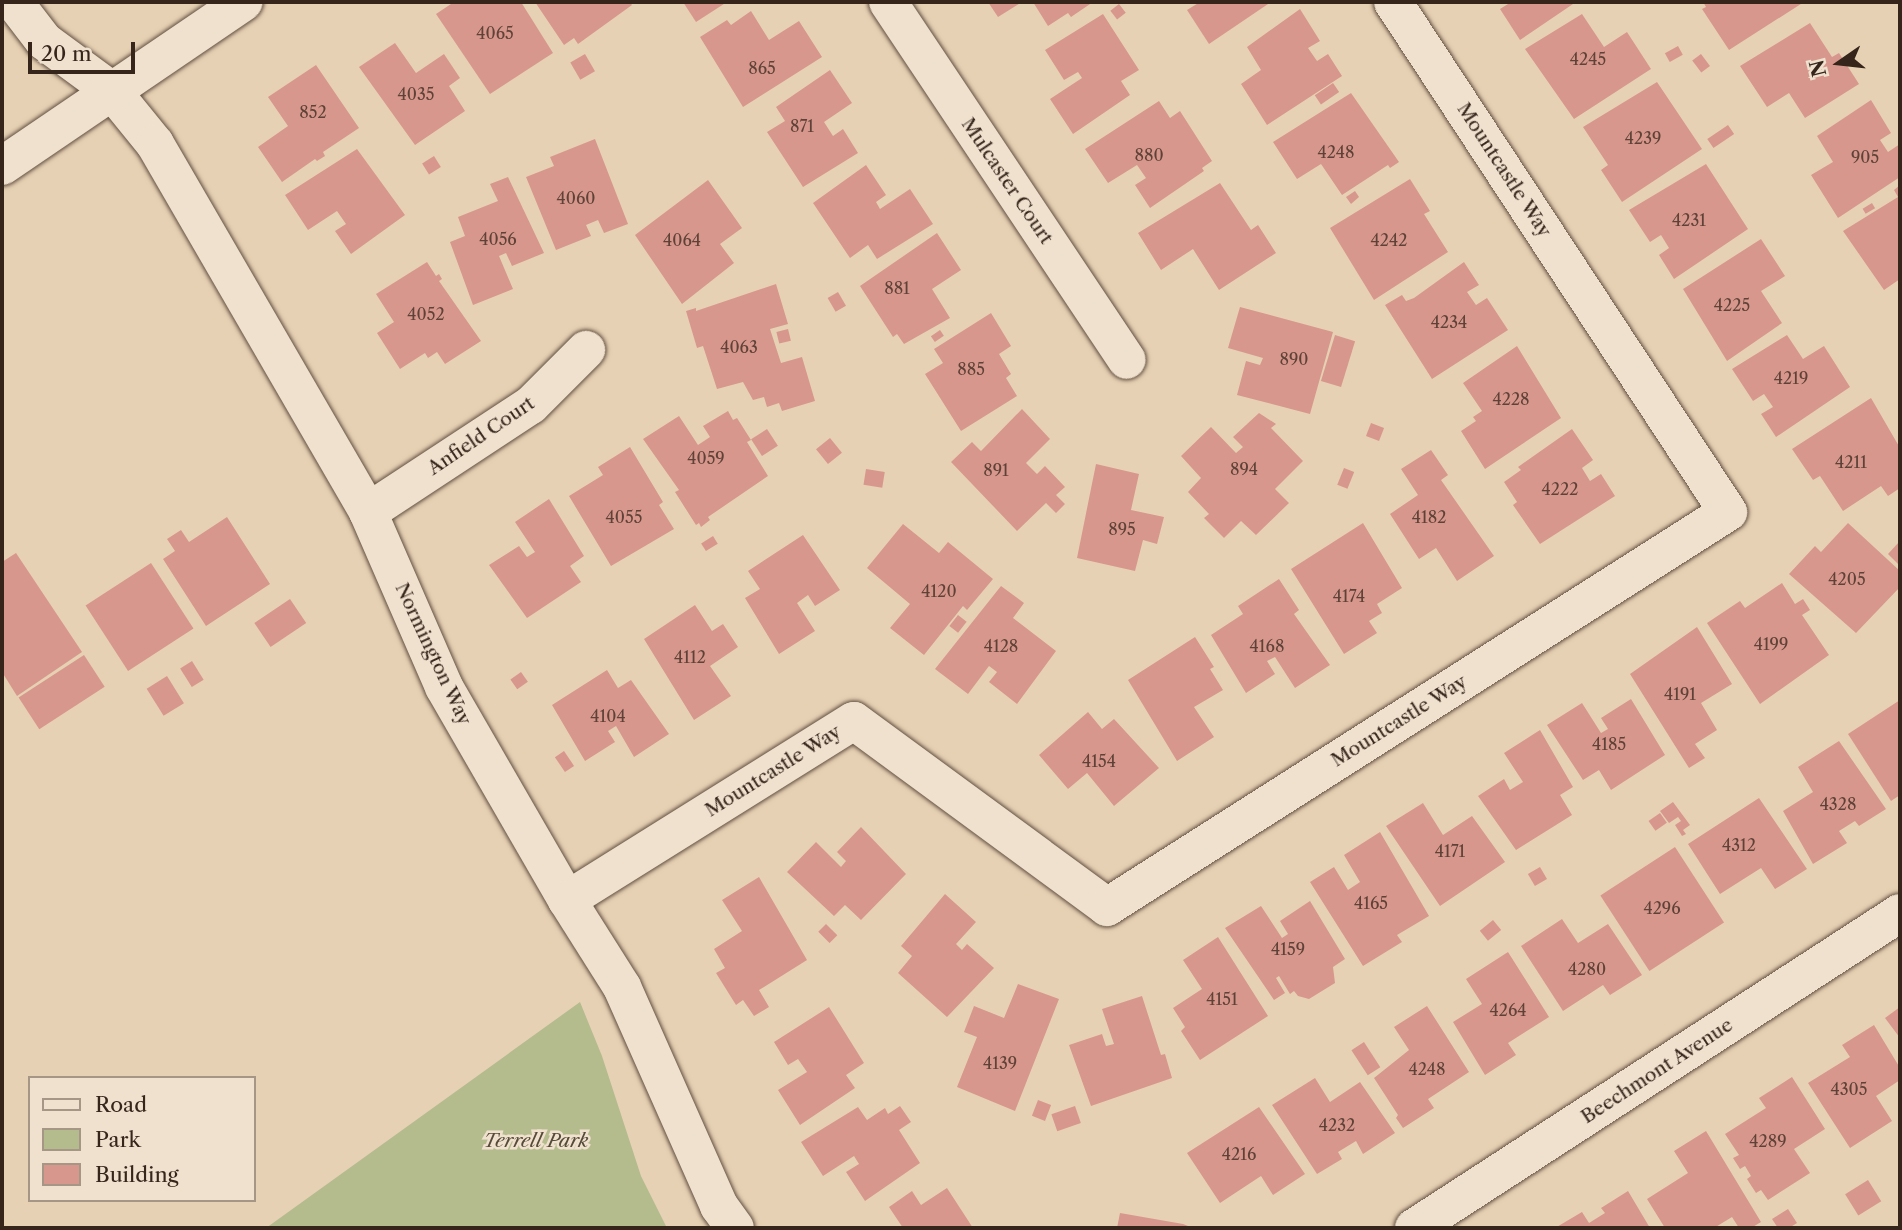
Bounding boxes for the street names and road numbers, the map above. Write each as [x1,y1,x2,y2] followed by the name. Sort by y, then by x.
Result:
[1452,98,1556,242] street label: Mountcastle Way
[956,113,1058,249] street label: Mulcaster Court
[423,392,539,480] street label: Anfield Court
[390,579,476,729] street label: Normington Way
[1327,670,1471,772] street label: Mountcastle Way
[701,720,845,822] street label: Mountcastle Way
[1577,1013,1737,1129] street label: Beechmont Avenue

